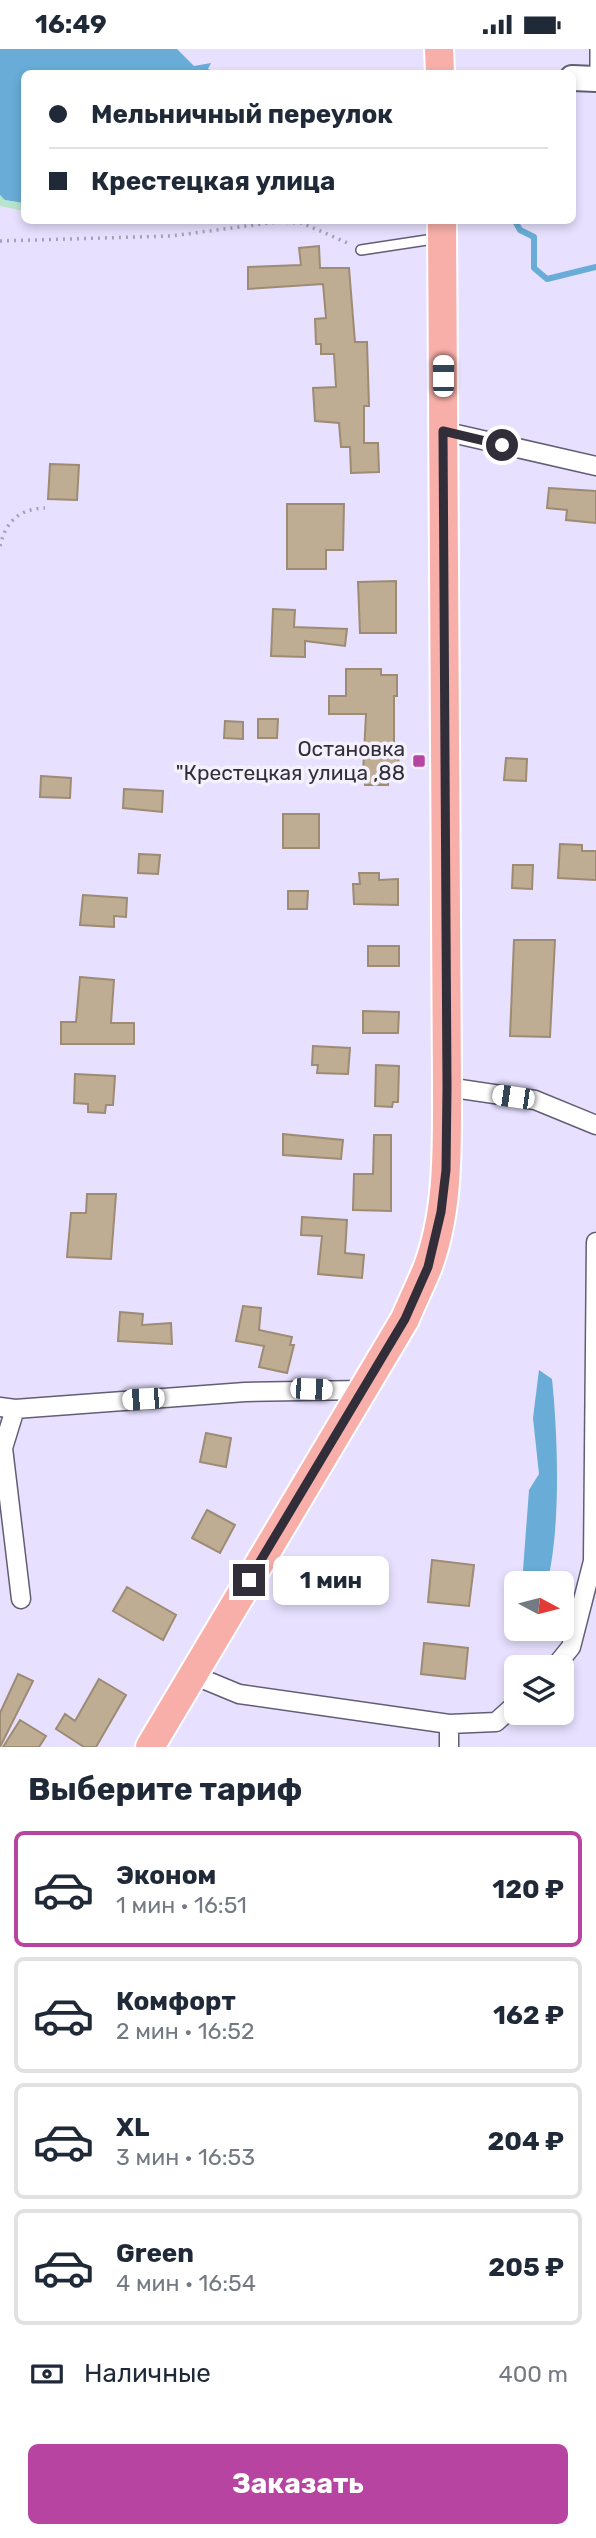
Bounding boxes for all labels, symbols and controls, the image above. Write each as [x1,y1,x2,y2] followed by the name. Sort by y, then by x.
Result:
[35,9,107,40] text: 16:49
[91,99,393,130] text: Мельничный переулок
[91,166,335,197] text: Крестецкая улица
[433,355,454,397] car
[486,429,518,461] route start
[176,736,405,785] place label: Остановка "Крестецкая улица ,88
[411,753,427,769] marker: Остановка "Крестецкая улица ,88
[491,1084,536,1110] car
[290,1378,333,1400] car
[122,1387,165,1411] car
[274,1555,389,1605] callout: 1 мин
[233,1564,265,1596] route end
[300,1566,362,1594] text: 1 мин
[504,1571,574,1641] north arrow
[504,1571,574,1725] map controls
[504,1655,574,1725] button: layers
[28,1770,302,1808] text: Выберите тариф
[32,1858,95,1921] icon: car
[116,1860,216,1891] text: Эконом
[492,1874,564,1905] text: 120 ₽
[116,1891,247,1919] text: 1 мин · 16:51
[32,1984,95,2047] icon: car
[116,1986,236,2017] text: Комфорт
[493,2000,564,2031] text: 162 ₽
[116,2017,254,2045] text: 2 мин · 16:52
[32,2110,95,2173] icon: car
[116,2112,149,2143] text: XL
[487,2126,564,2157] text: 204 ₽
[116,2143,255,2171] text: 3 мин · 16:53
[32,2236,95,2299] icon: car
[116,2238,194,2269] text: Green
[488,2252,564,2283] text: 205 ₽
[116,2269,256,2297] text: 4 мин · 16:54
[28,2355,66,2393] icon: cash
[84,2358,211,2389] text: Наличные
[498,2360,568,2388] text: 400 m
[28,2444,568,2524] button: Заказать

